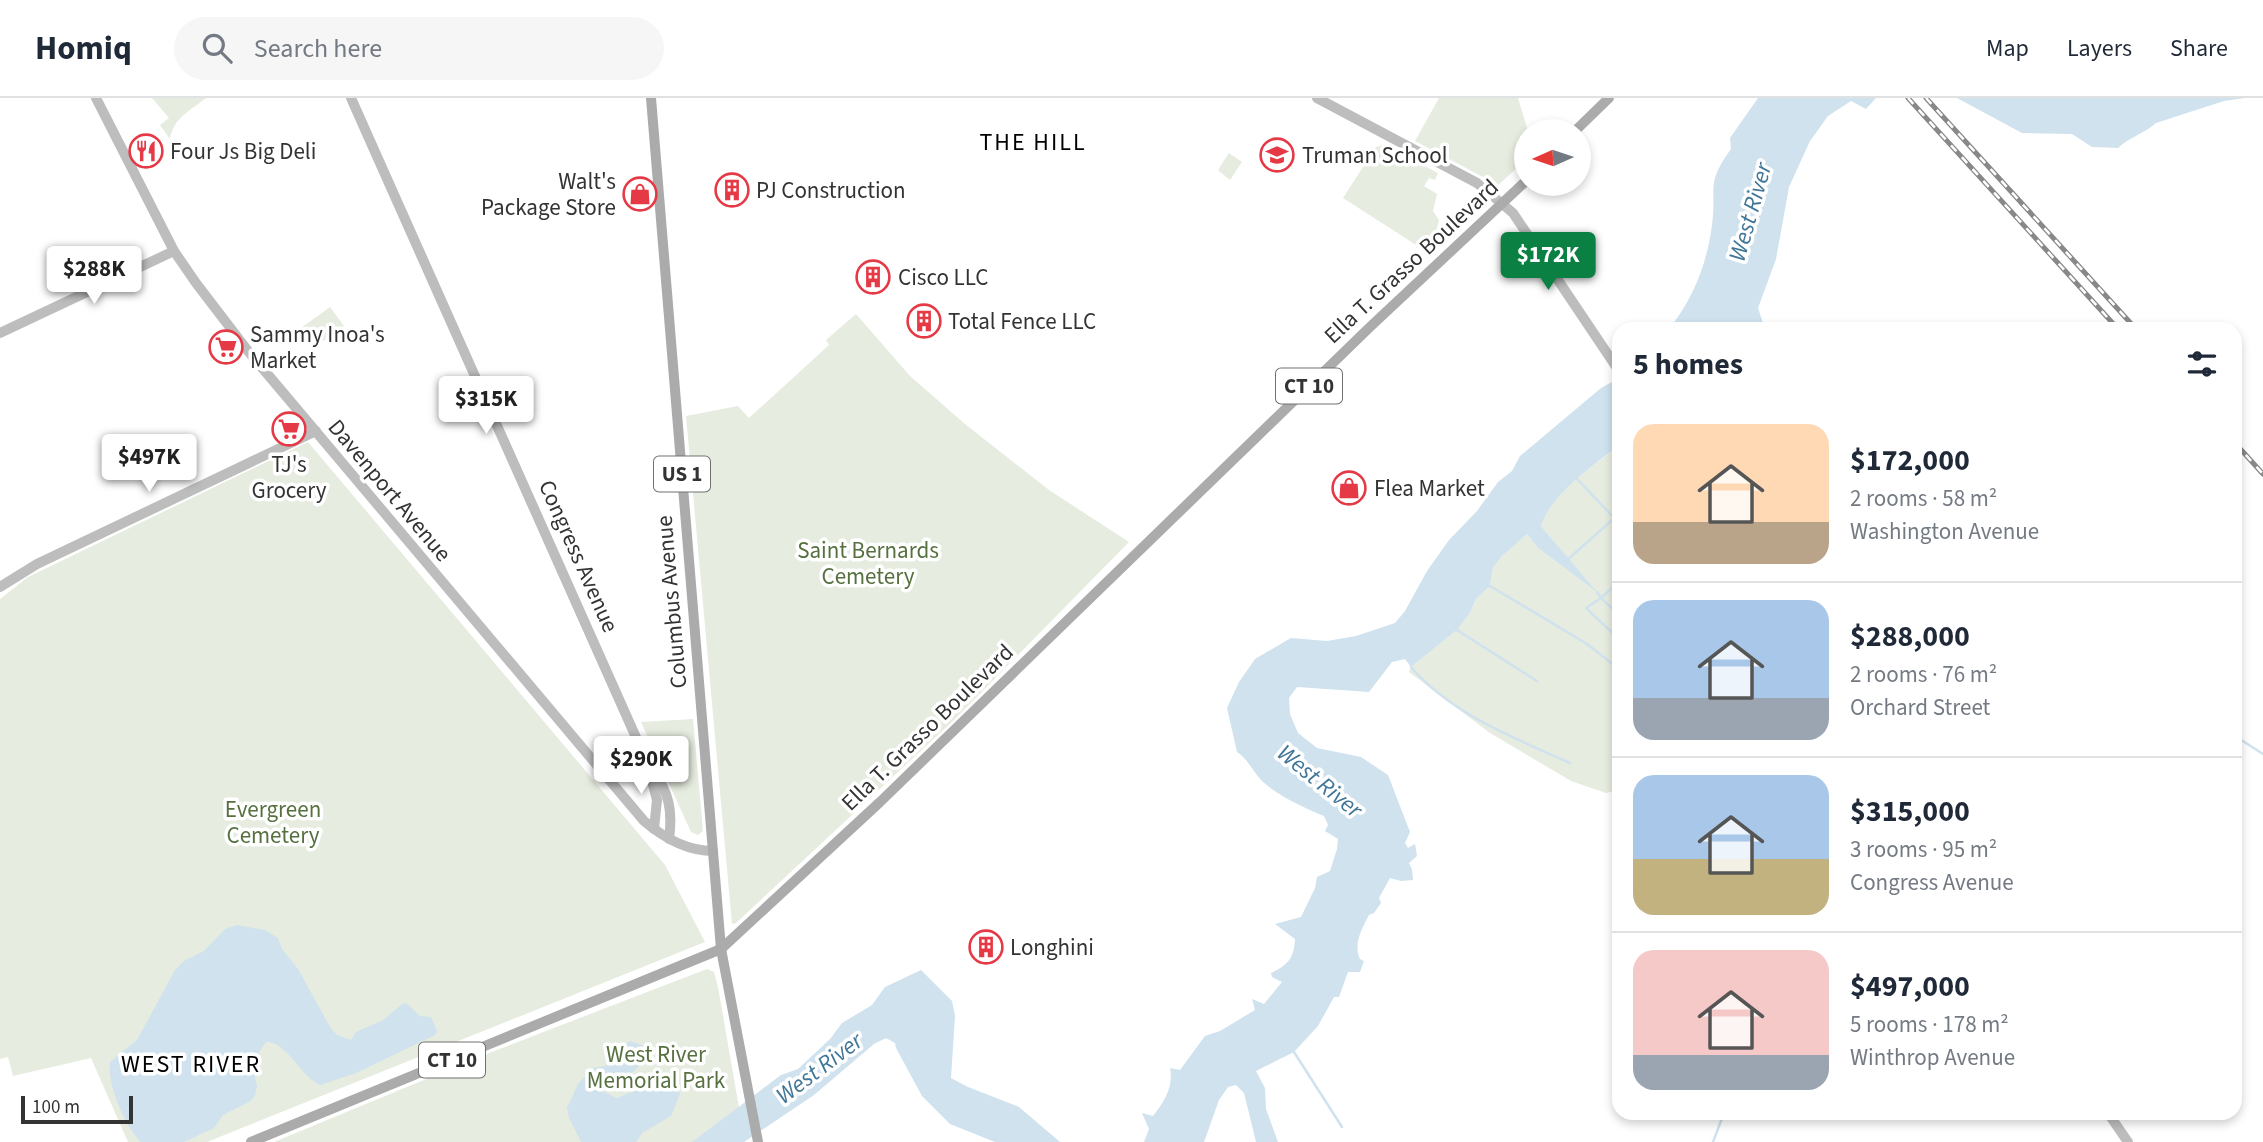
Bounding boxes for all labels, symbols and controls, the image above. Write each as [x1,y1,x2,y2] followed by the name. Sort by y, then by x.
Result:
[174,17,664,80] search box
[35,25,132,72] text: Homiq
[198,29,236,67] icon: search
[254,30,382,67] text: Search here
[1986,31,2029,66] text: Map
[2067,31,2132,66] text: Layers
[2170,31,2228,66] text: Share
[1514,119,1591,196] north arrow
[1514,119,1591,196] map controls
[979,125,1087,160] district label: THE HILL
[127,132,165,170] restaurant icon: Four Js Big Deli
[170,135,316,168] place label: Four Js Big Deli
[1258,136,1296,174] school or university icon: Truman School
[1302,139,1448,172] place label: Truman School
[1720,157,1782,266] water label: West River
[481,165,616,224] place label: Walt's Package Store
[713,171,751,209] building icon: PJ Construction
[1317,172,1506,351] street label: Ella T. Grasso Boulevard
[756,174,906,207] place label: PJ Construction
[621,175,659,213] shop icon: Walt's Package Store
[1499,232,1597,292] pin: $172K
[1517,238,1579,271] text: $172K
[45,246,143,306] pin: $288K
[63,252,125,285] text: $288K
[854,258,892,296] building icon: Cisco LLC
[898,261,988,294] place label: Cisco LLC
[905,302,943,340] building icon: Total Fence LLC
[948,305,1096,338] place label: Total Fence LLC
[250,318,385,377] place label: Sammy Inoa's Market
[207,328,245,366] supermarket icon: Sammy Inoa's Market
[1633,343,1743,386] text: 5 homes
[2183,345,2221,383] icon: filters
[1276,368,1342,404] road number: CT 10
[437,376,535,436] pin: $315K
[455,382,517,415] text: $315K
[270,410,308,448] supermarket icon: TJ's Grocery
[320,412,459,569] street label: Davenport Avenue
[100,434,198,494] pin: $497K
[1850,439,1970,482] text: $172,000
[118,440,180,473] text: $497K
[251,448,327,507] place label: TJ's Grocery
[1689,452,1773,536] icon: home
[654,456,710,492] road number: US 1
[1330,469,1368,507] shop icon: Flea Market
[1374,472,1485,505] place label: Flea Market
[530,475,627,638] street label: Congress Avenue
[1850,482,1997,515] text: 2 rooms · 58 m²
[648,514,695,690] street label: Columbus Avenue
[1850,515,2039,548] text: Washington Avenue
[797,534,939,593] park label: Saint Bernards Cemetery
[1850,615,1970,658] text: $288,000
[1689,628,1773,712] icon: home
[834,636,1021,818] street label: Ella T. Grasso Boulevard
[1850,658,1997,691] text: 2 rooms · 76 m²
[1850,691,1990,724] text: Orchard Street
[592,736,690,796] pin: $290K
[1269,736,1371,828] water label: West River
[610,742,672,775] text: $290K
[1850,790,1970,833] text: $315,000
[225,793,321,852] park label: Evergreen Cemetery
[1689,803,1773,887] icon: home
[1850,833,1997,866] text: 3 rooms · 95 m²
[1850,866,2014,899] text: Congress Avenue
[967,928,1005,966] building icon: Longhini
[1010,931,1094,964] place label: Longhini
[1850,965,1970,1008] text: $497,000
[1689,978,1773,1062] icon: home
[1850,1008,2009,1041] text: 5 rooms · 178 m²
[768,1023,872,1113] water label: West River
[587,1038,726,1097] park label: West River Memorial Park
[1850,1041,2015,1074] text: Winthrop Avenue
[419,1042,485,1077] road number: CT 10
[121,1047,261,1082] district label: WEST RIVER
[21,1093,133,1125] scale bar
[32,1094,80,1121] text: 100 m

